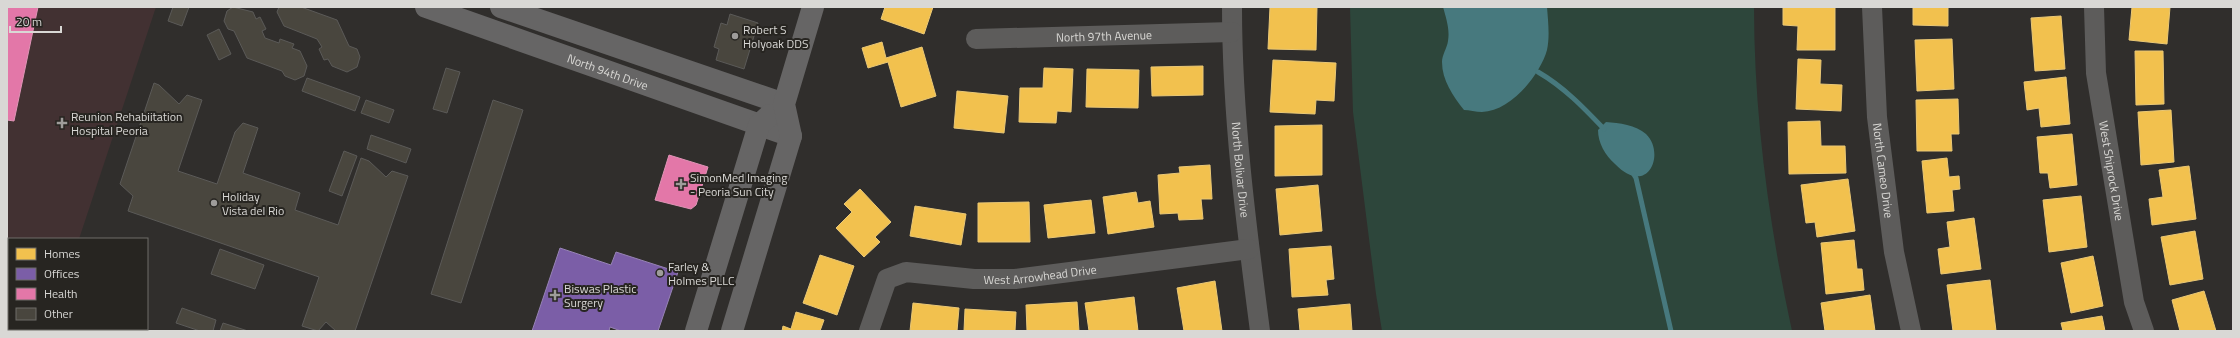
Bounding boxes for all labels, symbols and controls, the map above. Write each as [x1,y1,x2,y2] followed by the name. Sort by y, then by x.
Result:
[10,8,61,34] scale bar
[16,12,42,31] text: 20 m
[743,20,809,53] place label: Robert S Holyoak DDS
[1056,25,1152,46] street label: North 97th Avenue
[730,31,740,41] marker: Robert S Holyoak DDS
[565,48,651,95] street label: North 94th Drive
[71,107,182,140] place label: Reunion Rehabiitation Hospital Peoria
[56,117,68,129] marker: Reunion Rehabiitation Hospital Peoria
[2095,119,2130,222] street label: West Shiprock Drive
[1227,121,1255,218] street label: North Bolivar Drive
[1868,122,1899,219] street label: North Cameo Drive
[690,168,787,201] place label: SimonMed Imaging - Peoria Sun City
[675,178,687,190] marker: SimonMed Imaging - Peoria Sun City
[222,187,284,220] place label: Holiday Vista del Rio
[209,198,219,208] marker: Holiday Vista del Rio
[8,238,148,330] legend
[44,244,80,263] text: Homes
[668,257,735,290] place label: Farley & Holmes PLLC
[984,259,1098,289] street label: West Arrowhead Drive
[44,264,80,283] text: Offices
[655,268,665,278] marker: Farley & Holmes PLLC
[564,279,636,312] place label: Biswas Plastic Surgery
[44,284,78,303] text: Health
[549,289,561,301] marker: Biswas Plastic Surgery
[44,304,73,323] text: Other

